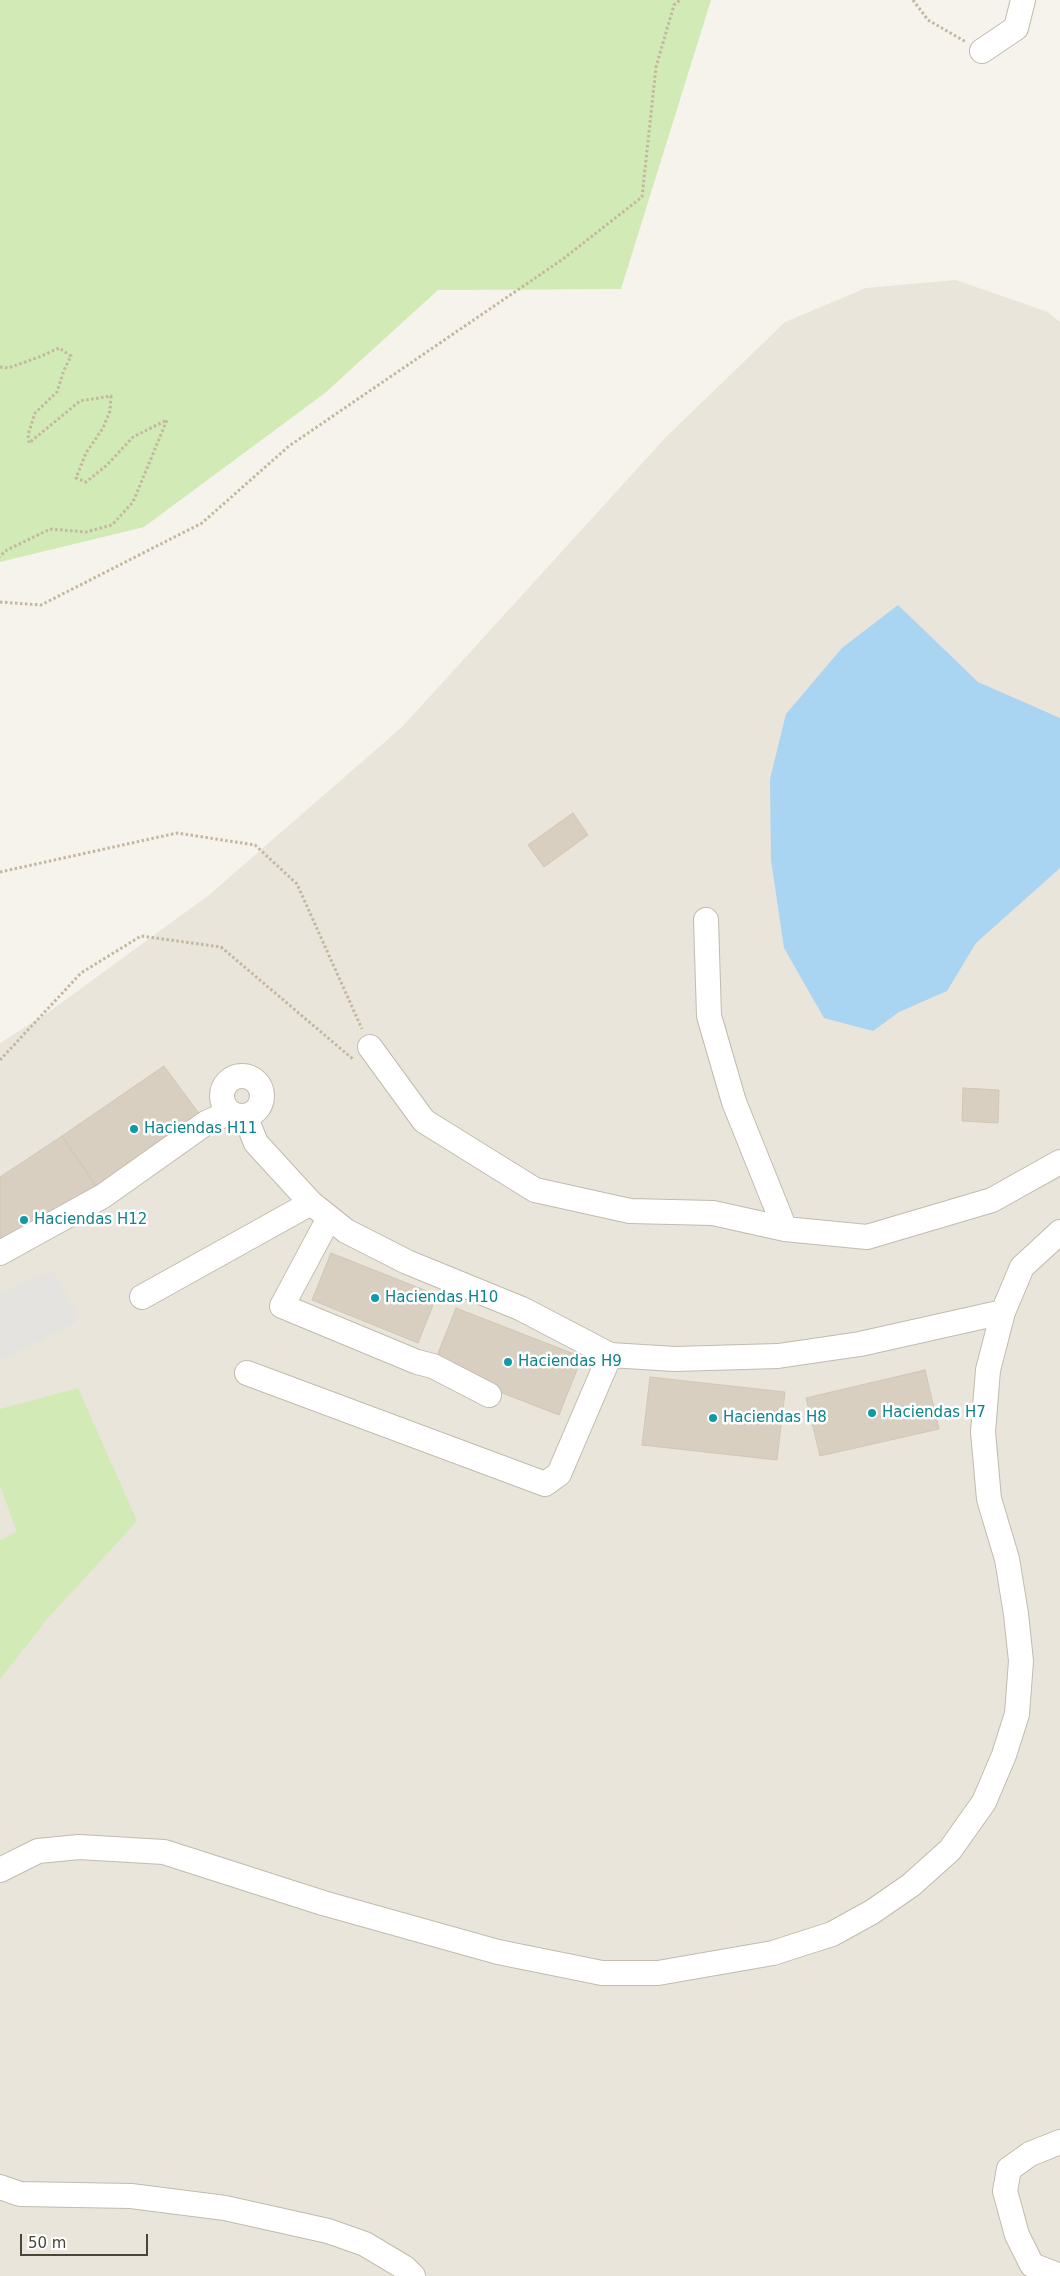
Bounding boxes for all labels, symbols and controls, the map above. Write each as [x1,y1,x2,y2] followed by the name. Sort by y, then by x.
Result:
[144,1120,257,1138] place label: Haciendas H11
[128,1123,140,1135] marker: Haciendas H11
[34,1211,147,1229] place label: Haciendas H12
[18,1214,30,1226] marker: Haciendas H12
[385,1289,498,1307] place label: Haciendas H10
[369,1292,381,1304] marker: Haciendas H10
[518,1353,622,1371] place label: Haciendas H9
[502,1356,514,1368] marker: Haciendas H9
[882,1404,986,1422] place label: Haciendas H7
[866,1407,878,1419] marker: Haciendas H7
[723,1409,827,1427] place label: Haciendas H8
[707,1412,719,1424] marker: Haciendas H8
[22,2224,150,2256] scale bar
[28,2234,66,2252] text: 50 m

